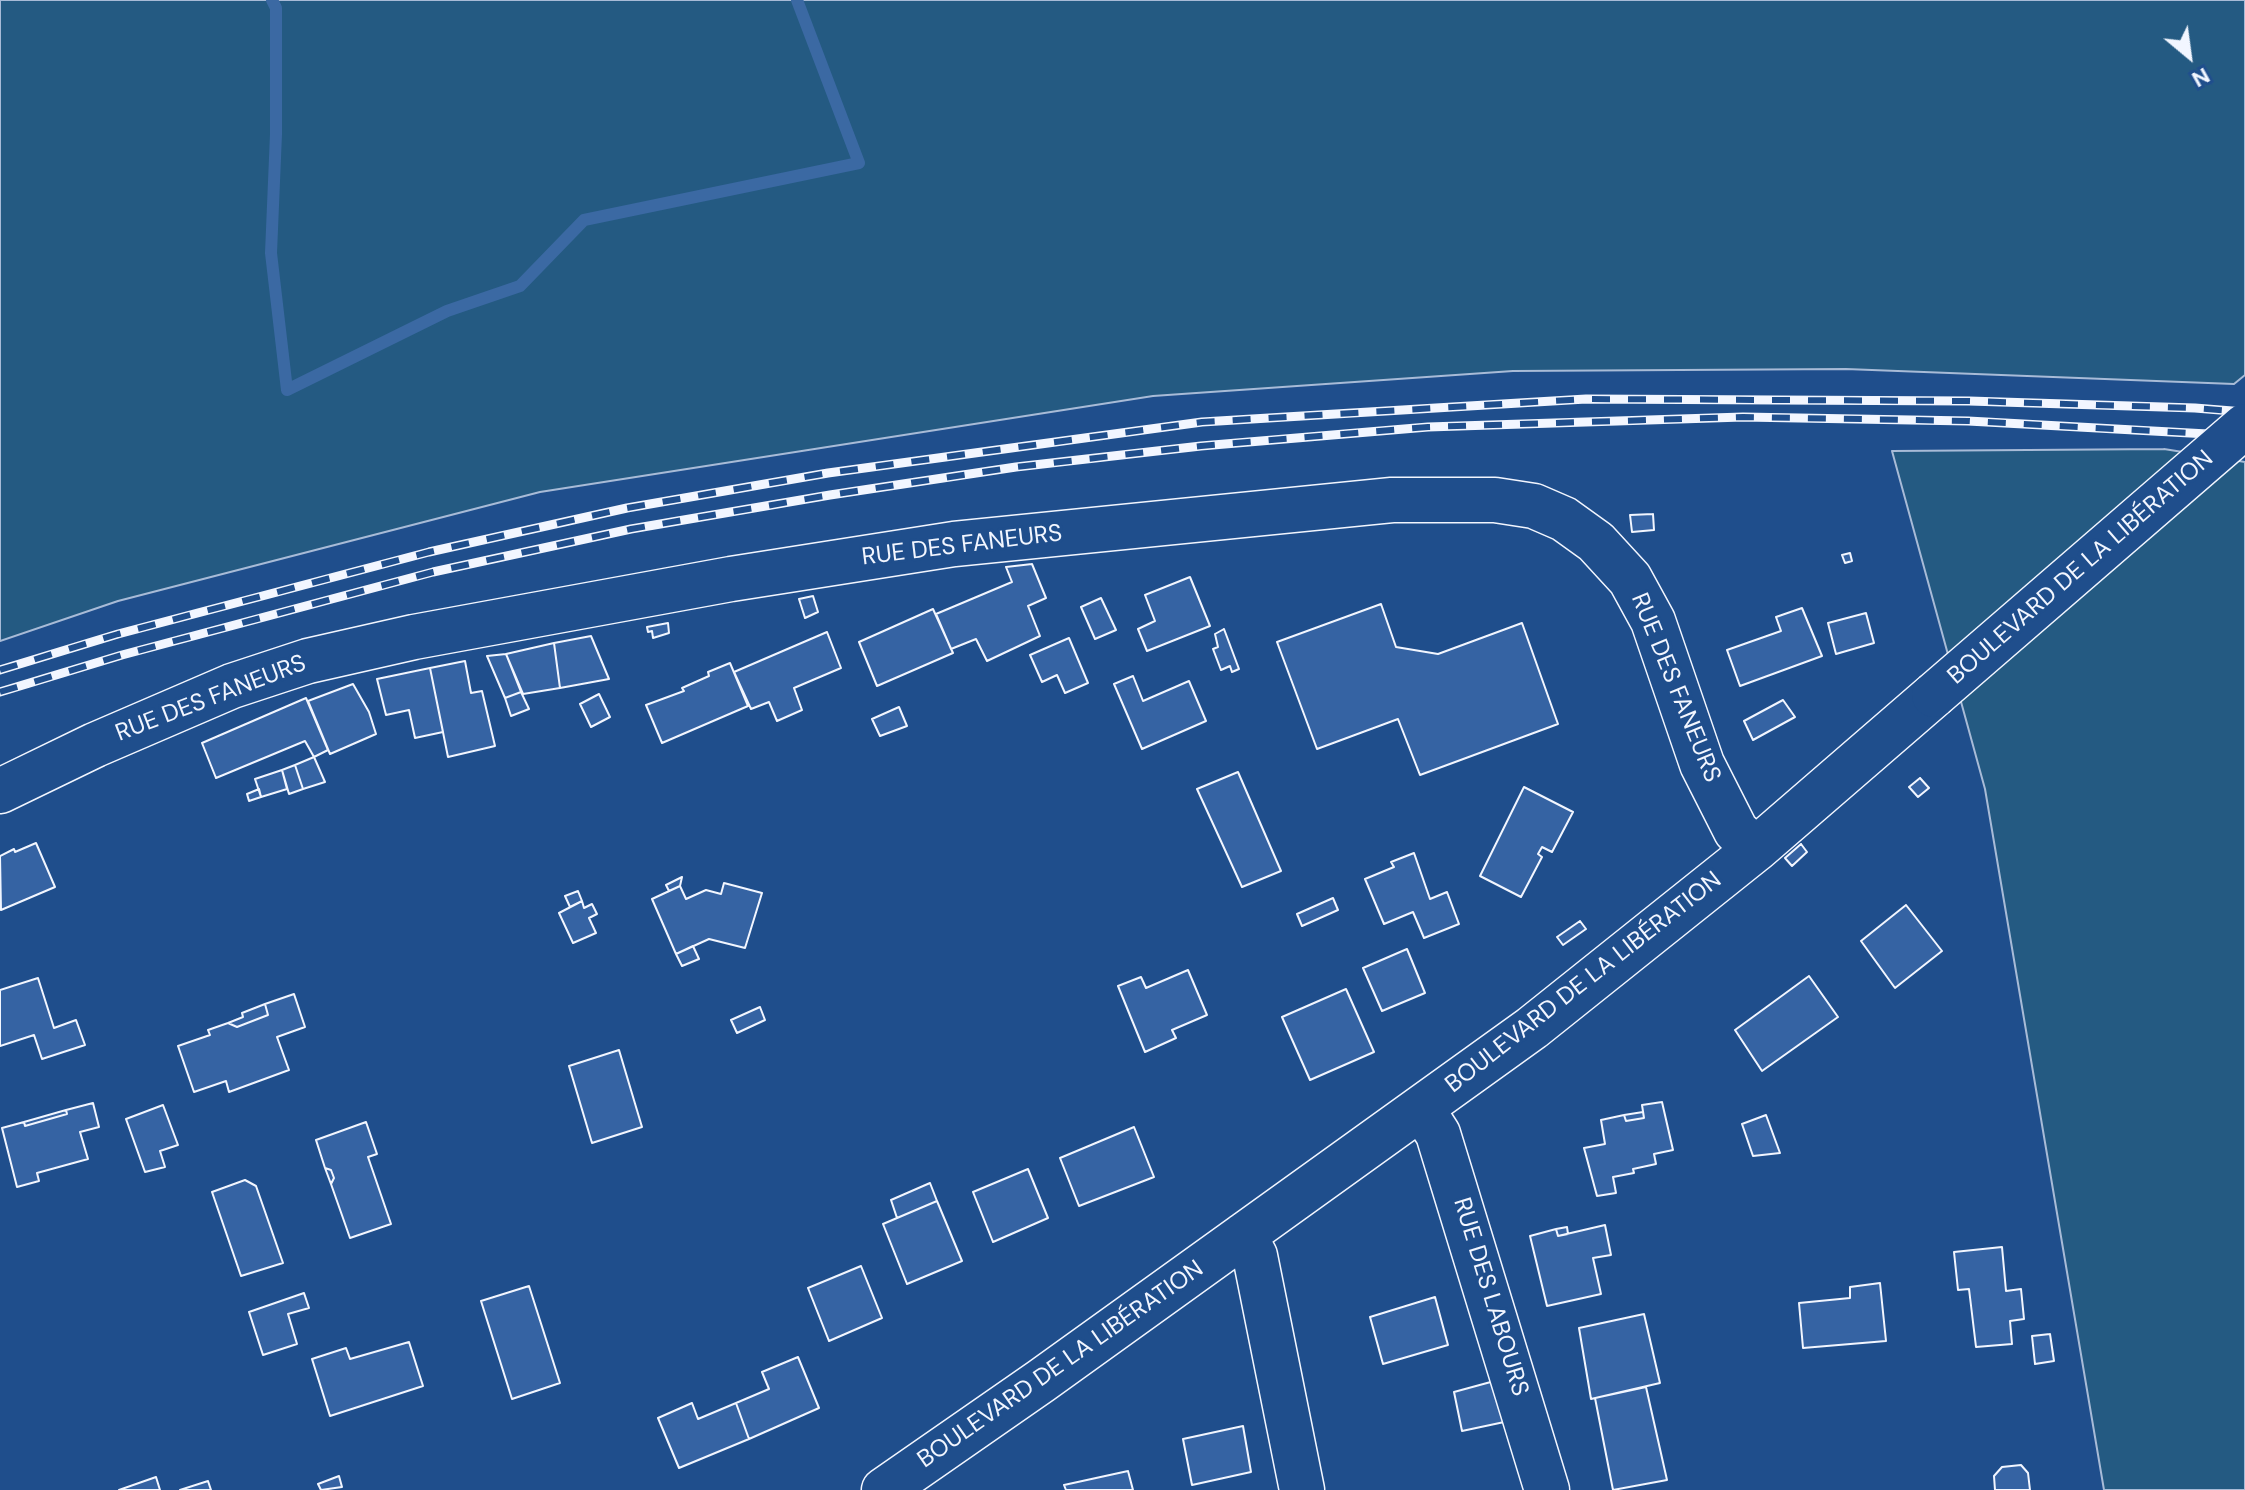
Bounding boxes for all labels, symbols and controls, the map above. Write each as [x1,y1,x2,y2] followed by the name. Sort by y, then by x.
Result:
[2149,16,2229,96] north arrow
[2187,61,2215,94] text: N
[1942,445,2220,691] street label: BOULEVARD DE LA LIBÉRATION
[860,519,1064,573] street label: RUE DES FANEURS
[1624,589,1726,787] street label: RUE DES FANEURS
[112,649,310,749] street label: RUE DES FANEURS
[1440,866,1728,1100] street label: BOULEVARD DE LA LIBÉRATION
[1446,1194,1534,1400] street label: RUE DES LABOURS
[913,1255,1209,1475] street label: BOULEVARD DE LA LIBÉRATION

